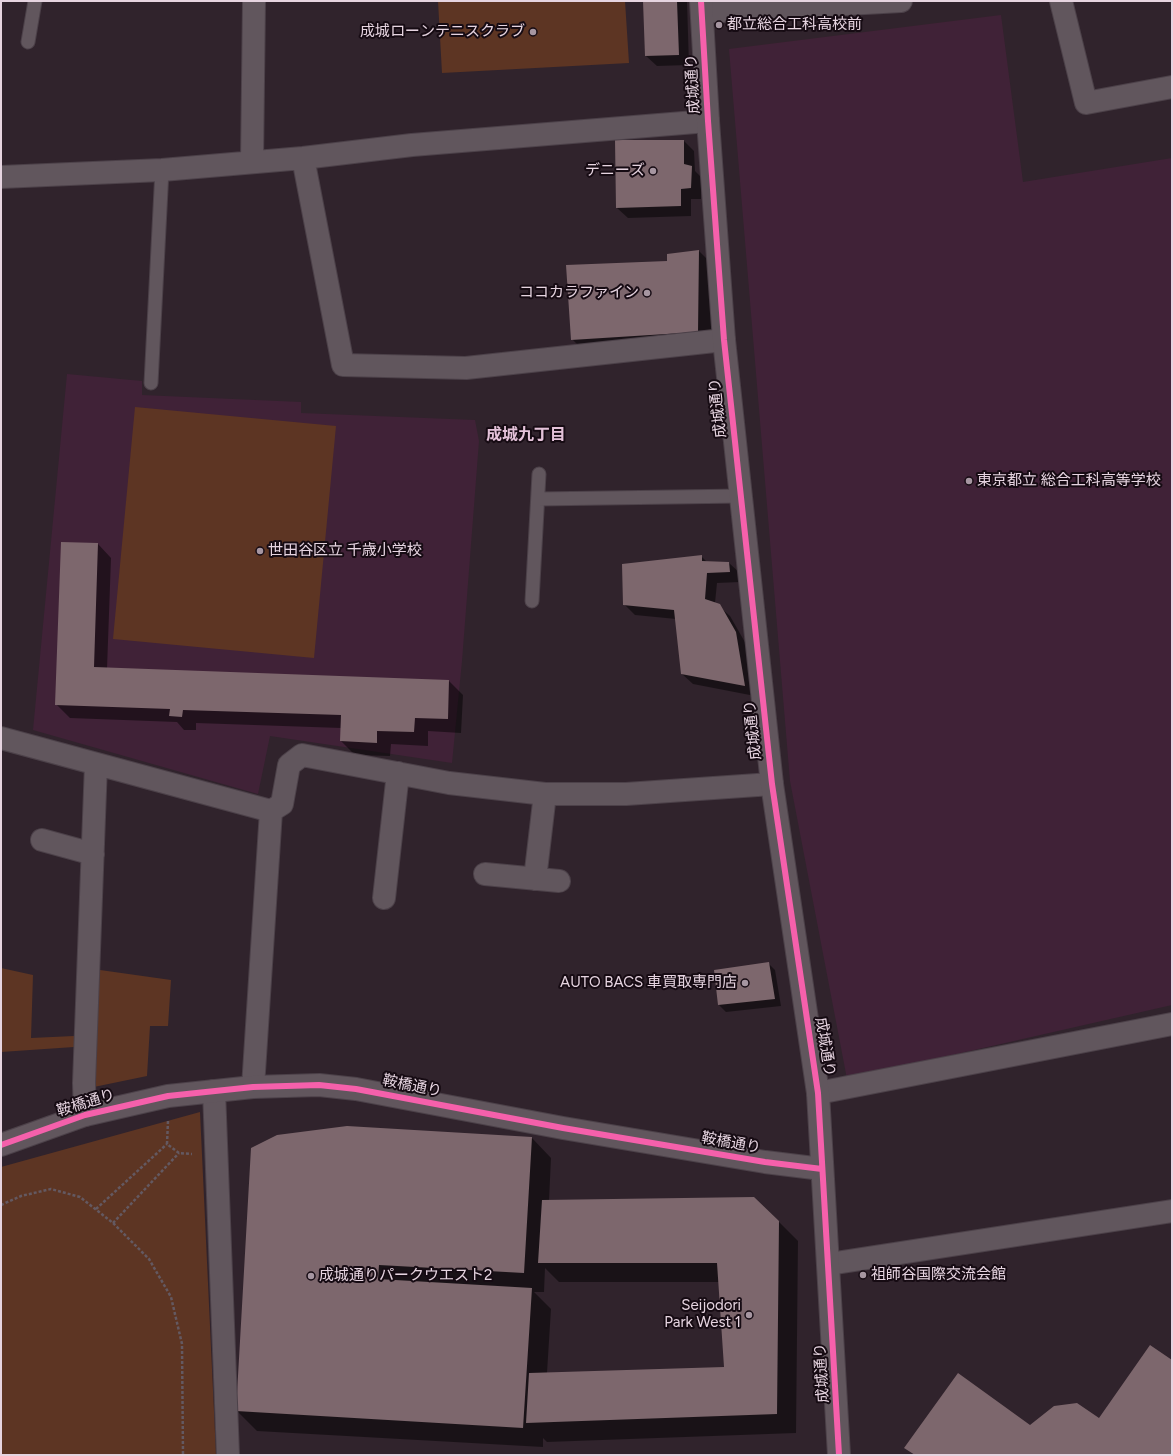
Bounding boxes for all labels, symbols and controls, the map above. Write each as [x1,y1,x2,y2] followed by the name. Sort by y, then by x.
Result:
[727,16,862,34] place label: 都立総合工科高校前
[714,20,724,30] marker: 都立総合工科高校前
[360,23,525,41] place label: 成城ローンテニスクラブ
[528,27,538,37] marker: 成城ローンテニスクラブ
[682,54,704,114] street label: 成城通り
[585,162,645,180] place label: デニーズ
[648,166,658,176] marker: デニーズ
[519,284,639,302] place label: ココカラファイン
[642,288,652,298] marker: ココカラファイン
[706,377,730,439] street label: 成城通り
[486,425,566,445] district label: 成城九丁目
[977,472,1161,490] place label: 東京都立 総合工科高等学校
[964,476,974,486] marker: 東京都立 総合工科高等学校
[268,542,422,560] place label: 世田谷区立 千歳小学校
[255,546,265,556] marker: 世田谷区立 千歳小学校
[741,699,765,761] street label: 成城通り
[560,974,737,992] place label: AUTO BACS 車買取専門店
[740,978,750,988] marker: AUTO BACS 車買取専門店
[811,1016,839,1078] street label: 成城通り
[381,1071,443,1101] street label: 鞍橋通り
[55,1086,117,1120] street label: 鞍橋通り
[700,1129,762,1157] street label: 鞍橋通り
[871,1266,1006,1284] place label: 祖師谷国際交流会館
[319,1267,492,1285] place label: 成城通りパークウエスト2
[858,1270,868,1280] marker: 祖師谷国際交流会館
[306,1271,316,1281] marker: 成城通りパークウエスト2
[664,1297,741,1332] place label: Seijodori Park West 1
[744,1310,754,1320] marker: Seijodori Park West 1
[811,1343,833,1403] street label: 成城通り

